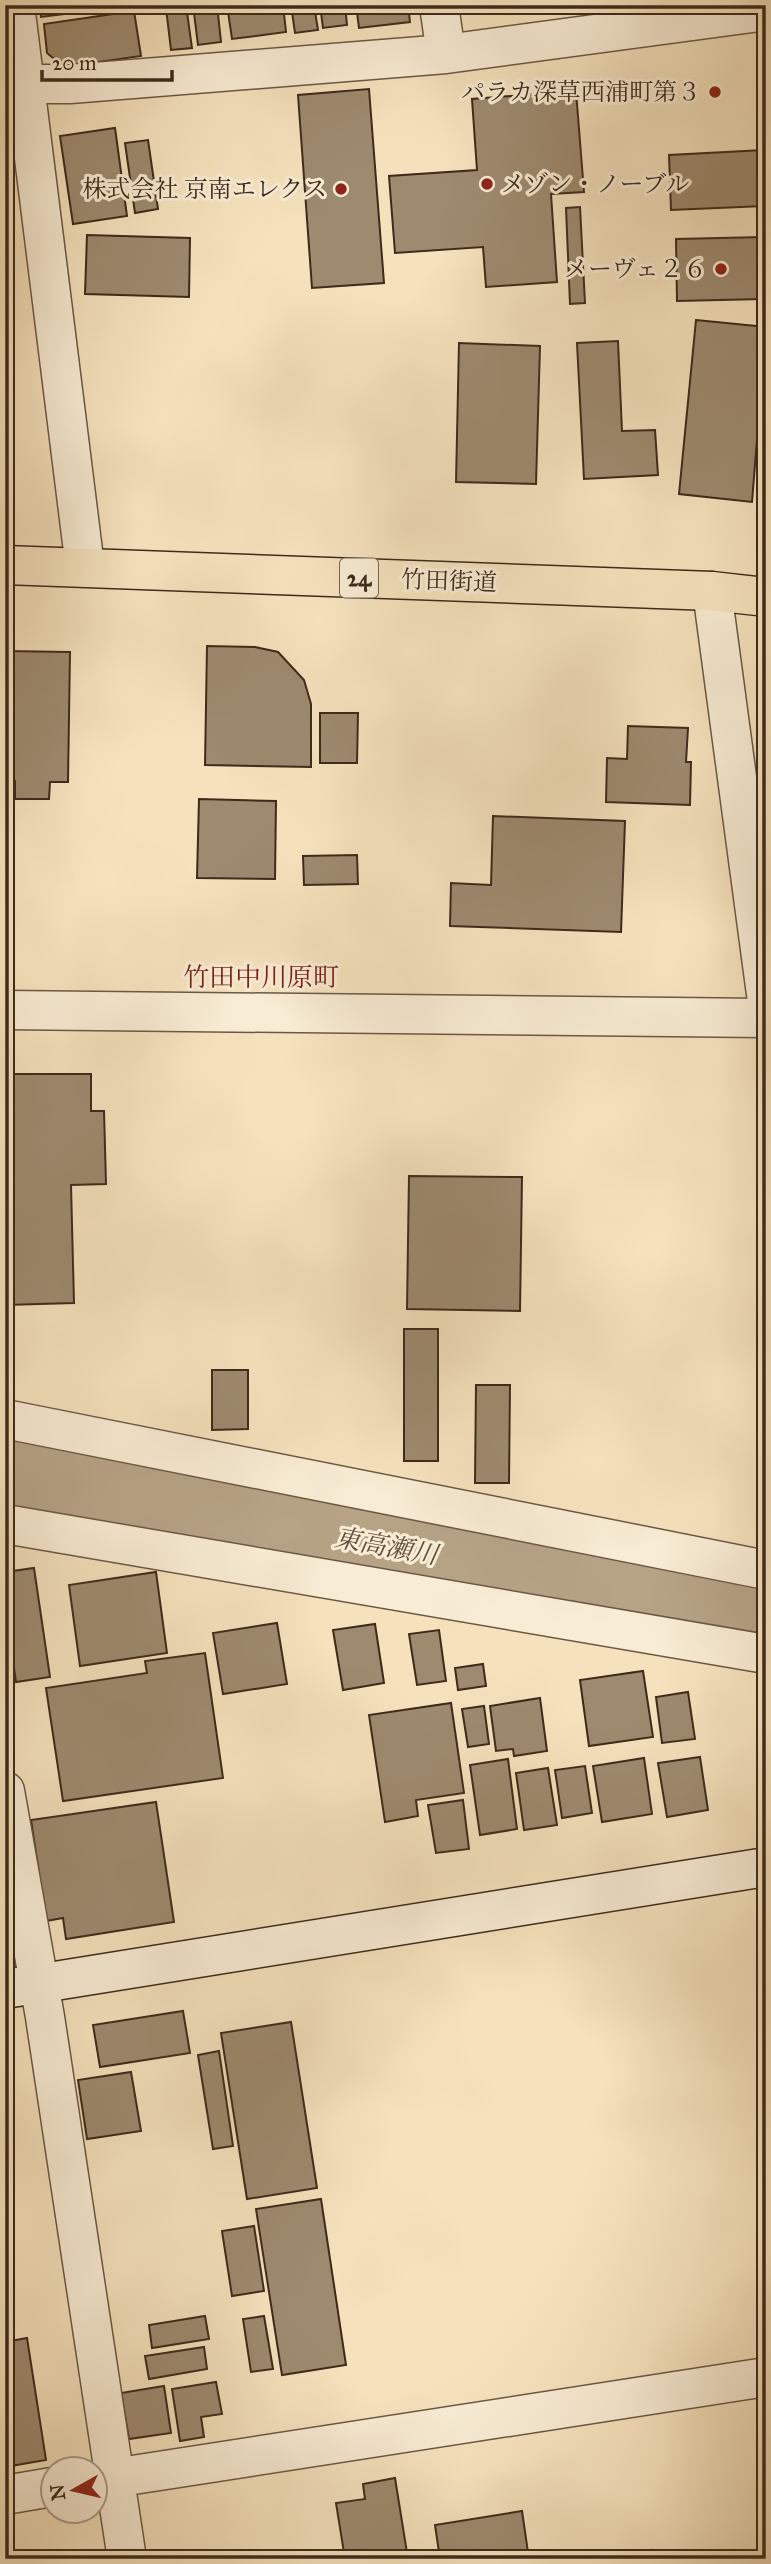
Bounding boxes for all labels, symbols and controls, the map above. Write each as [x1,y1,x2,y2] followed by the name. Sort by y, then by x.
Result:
[42,38,172,82] scale bar
[52,50,97,76] text: 20 m
[461,77,701,107] place label: パラカ深草西浦町第３
[707,84,723,100] marker: パラカ深草西浦町第３
[501,169,689,199] place label: メゾン・ノーブル
[83,174,327,204] place label: 株式会社 京南エレクス
[479,176,495,192] marker: メゾン・ノーブル
[333,181,349,197] marker: 株式会社 京南エレクス
[564,254,707,284] place label: メーヴェ２６
[713,261,729,277] marker: メーヴェ２６
[340,558,378,598] road number: 24
[401,564,497,598] street label: 竹田街道
[183,961,339,993] district label: 竹田中川原町
[332,1521,443,1571] water label: 東高瀬川
[38,2456,108,2526] north arrow
[45,2483,70,2502] text: N

